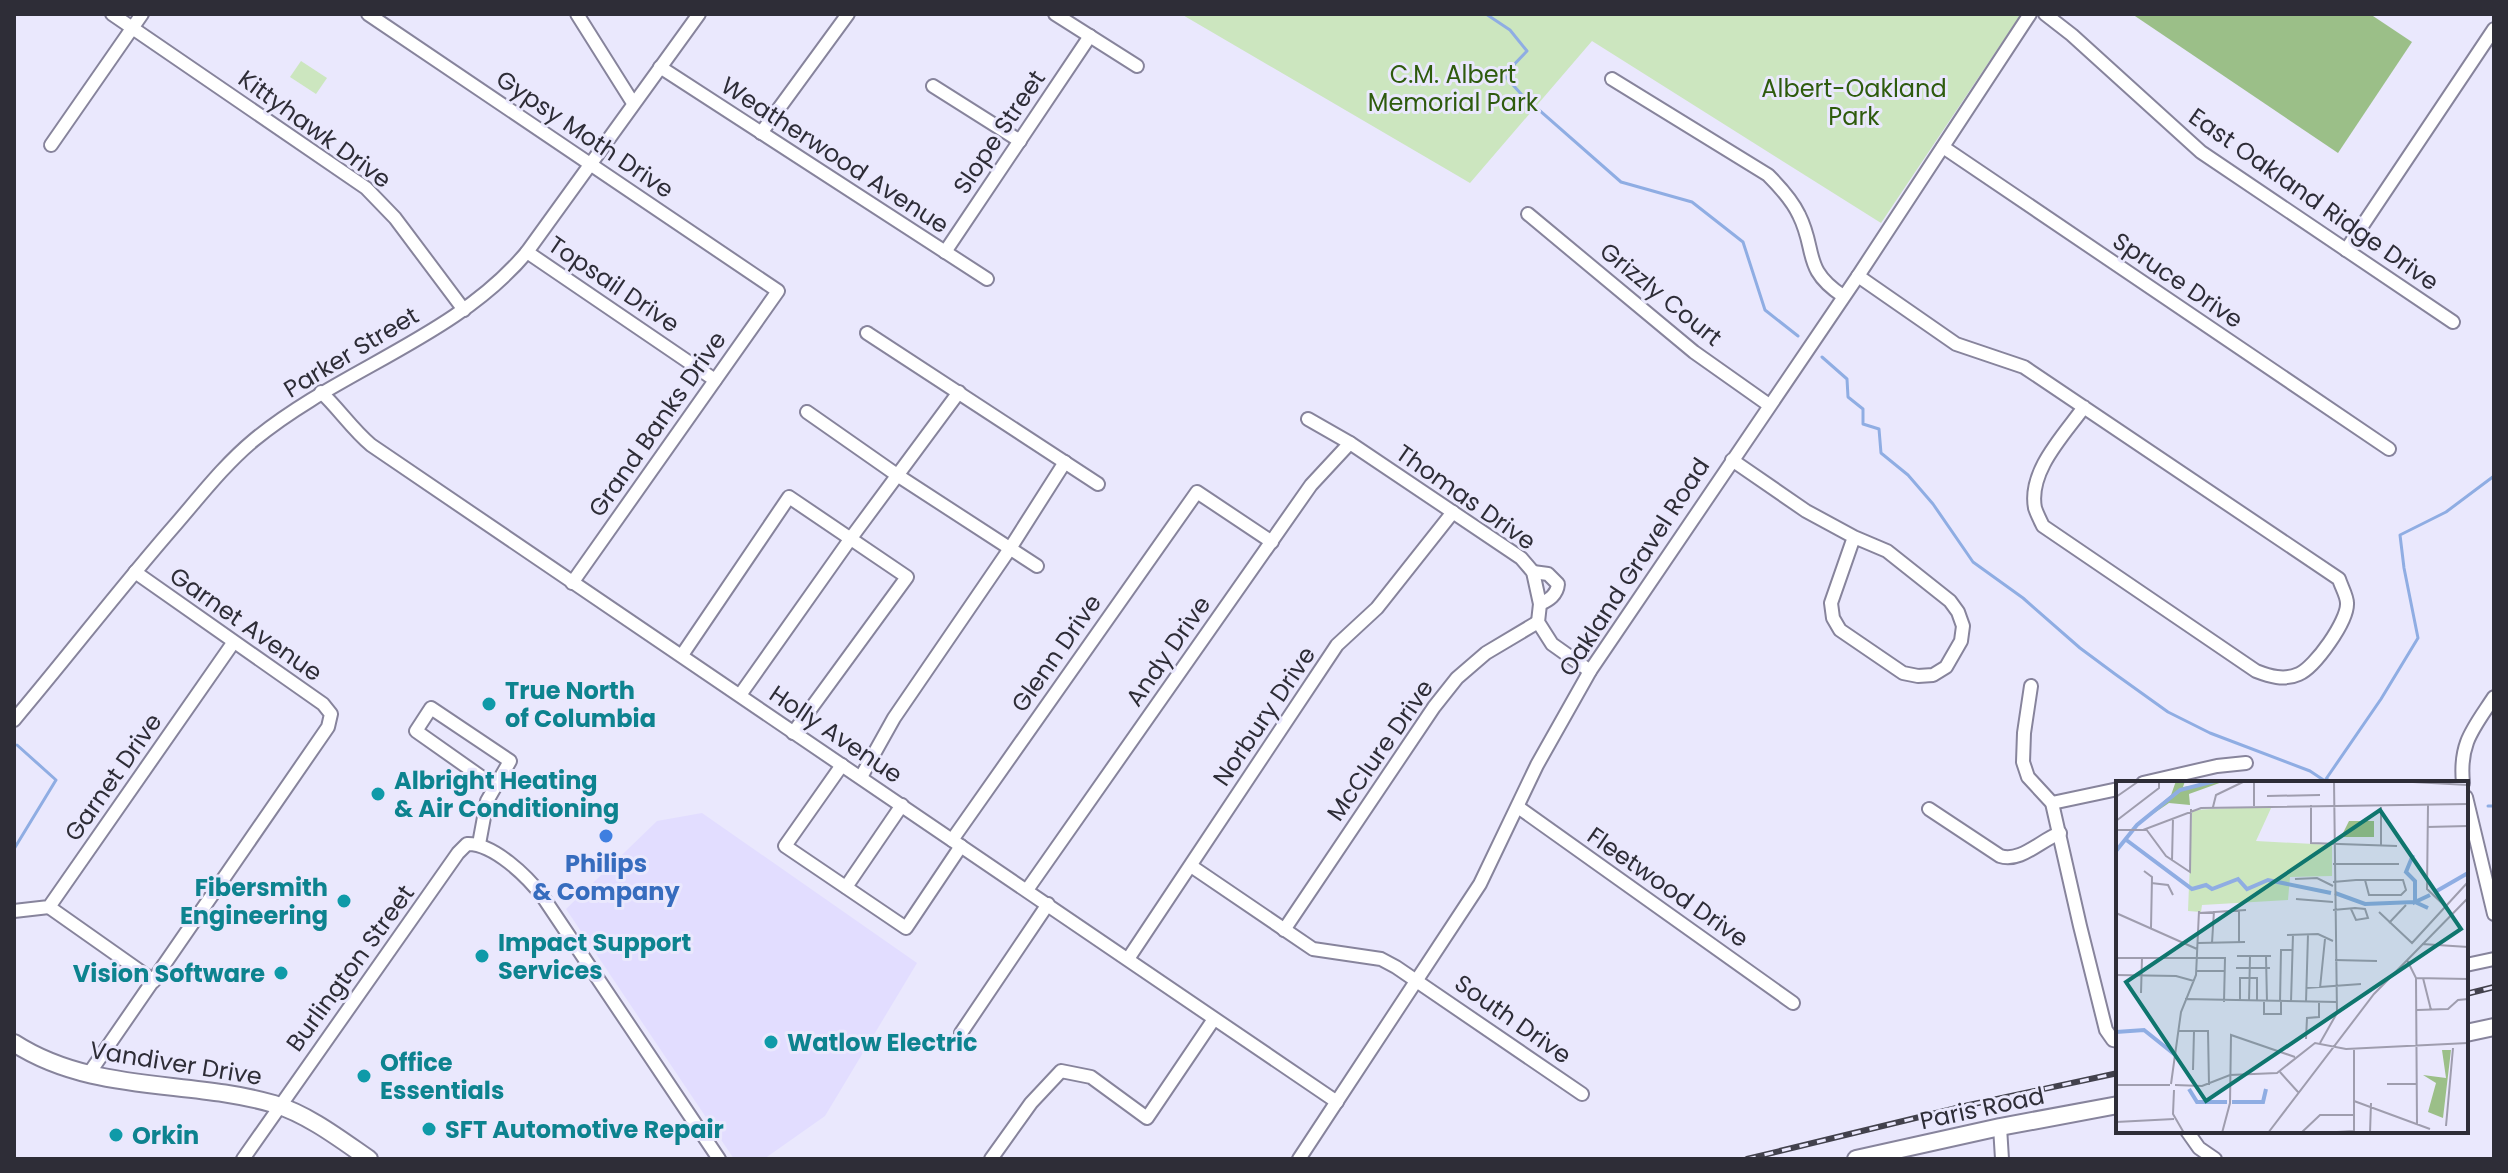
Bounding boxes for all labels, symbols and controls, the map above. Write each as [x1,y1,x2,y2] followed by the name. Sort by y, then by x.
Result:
[1368,58,1539,119] park label: C.M. Albert Memorial Park
[232,62,398,196] street label: Kittyhawk Drive
[490,62,680,206] street label: Gypsy Moth Drive
[945,63,1053,201] street label: Slope Street
[715,69,955,241] street label: Weatherwood Avenue
[1761,72,1947,133] park label: Albert-Oakland Park
[2182,100,2446,298] street label: East Oakland Ridge Drive
[2106,224,2250,336] street label: Spruce Drive
[542,228,686,340] street label: Topsail Drive
[1593,235,1729,353] street label: Grizzly Court
[277,299,425,405] street label: Parker Street
[581,325,733,523] street label: Grand Banks Drive
[1389,437,1543,557] street label: Thomas Drive
[1551,451,1717,683] street label: Oakland Gravel Road
[163,559,329,689] street label: Garnet Avenue
[1003,588,1109,718] street label: Glenn Drive
[1118,589,1218,713] street label: Andy Drive
[1205,640,1323,792] street label: Norbury Drive
[1319,673,1441,827] street label: McClure Drive
[505,674,656,735] place label: True North of Columbia
[763,677,909,791] street label: Holly Avenue
[480,695,498,713] marker: True North of Columbia
[57,706,169,848] street label: Garnet Drive
[394,764,619,825] place label: Albright Heating & Air Conditioning
[2116,781,2468,1133] inset map
[369,785,387,803] marker: Albright Heating & Air Conditioning
[1581,819,1755,955] street label: Fleetwood Drive
[597,827,615,845] marker: Philips & Company
[532,847,680,908] place label: Philips & Company
[180,871,328,932] place label: Fibersmith Engineering
[278,878,422,1058] street label: Burlington Street
[335,892,353,910] marker: Fibersmith Engineering
[498,926,691,987] place label: Impact Support Services
[473,947,491,965] marker: Impact Support Services
[73,957,265,990] place label: Vision Software
[272,964,290,982] marker: Vision Software
[1448,967,1578,1071] street label: South Drive
[787,1026,978,1059] place label: Watlow Electric
[88,1033,264,1093] street label: Vandiver Drive
[762,1033,780,1051] marker: Watlow Electric
[380,1046,504,1107] place label: Office Essentials
[355,1067,373,1085] marker: Office Essentials
[1917,1079,2047,1137] street label: Paris Road
[445,1113,724,1146] place label: SFT Automotive Repair
[132,1119,199,1152] place label: Orkin
[420,1120,438,1138] marker: SFT Automotive Repair
[107,1126,125,1144] marker: Orkin

